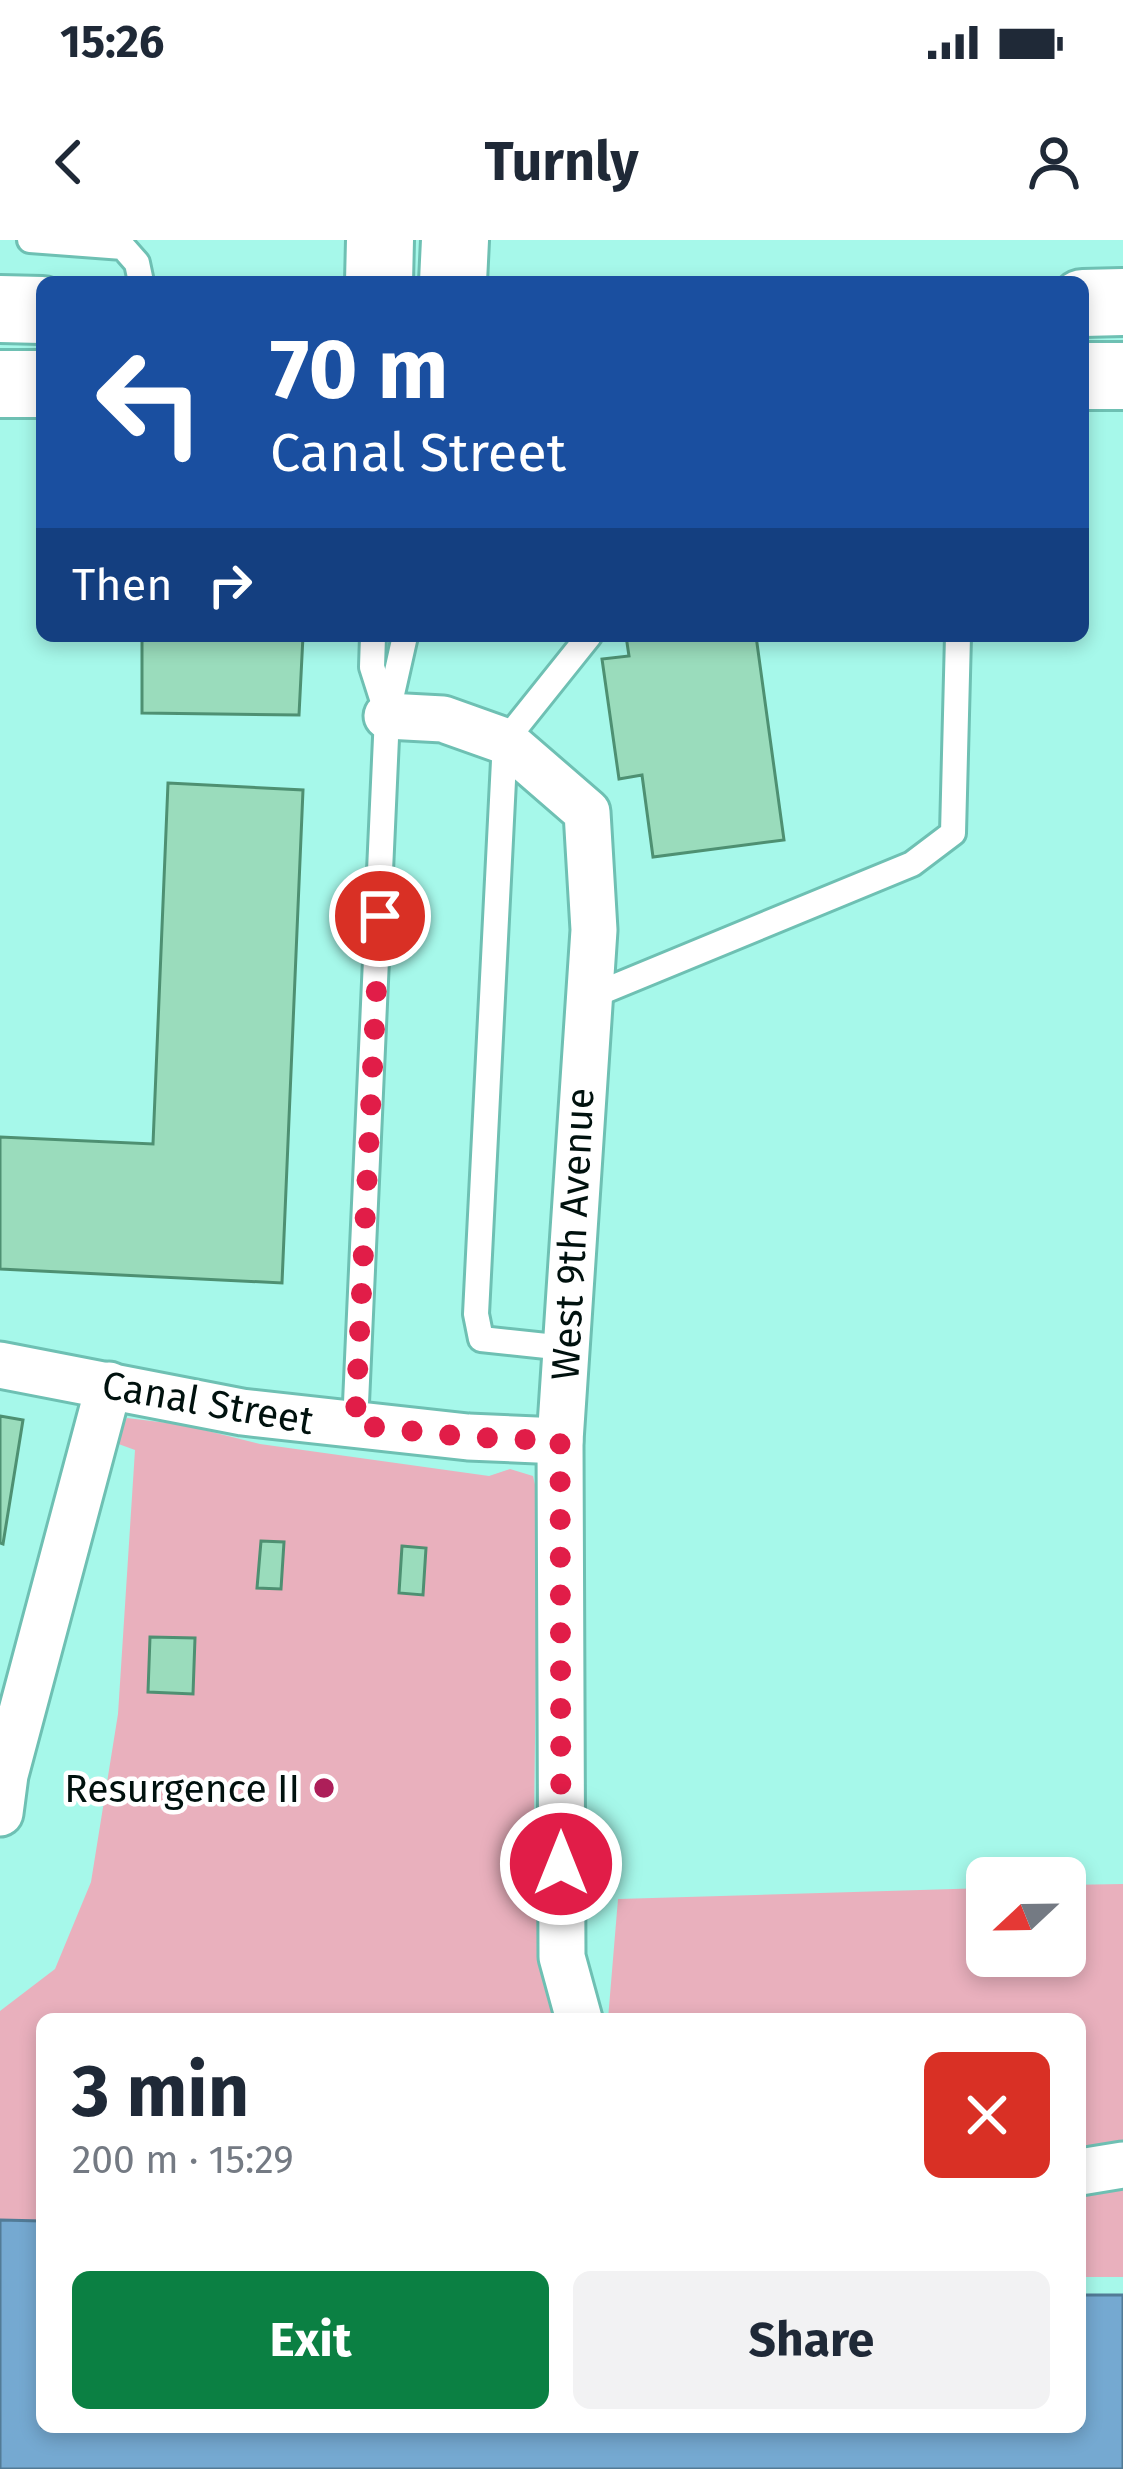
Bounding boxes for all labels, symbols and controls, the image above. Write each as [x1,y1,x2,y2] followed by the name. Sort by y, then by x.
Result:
[60,15,164,69] text: 15:26
[36,129,102,195] icon: back
[1021,129,1087,195] icon: person
[484,130,639,194] text: Turnly
[270,319,448,420] text: 70 m
[72,324,228,480] icon: left
[270,421,566,485] text: Canal Street
[197,552,263,618] icon: right
[72,558,173,612] text: Then
[329,865,431,967] pin
[347,883,413,949] icon: arrive
[542,1087,604,1382] street label: West 9th Avenue
[98,1362,318,1444] street label: Canal Street
[64,1766,300,1812] place label: Resurgence II
[311,1775,337,1801] marker: Resurgence II
[498,1801,624,1927] position arrow
[966,1857,1086,1977] north arrow
[966,1857,1086,1977] map controls
[72,2049,249,2135] text: 3 min
[924,2052,1050,2178] button: close
[72,2137,294,2183] text: 200 m · 15:29
[72,2271,549,2409] button: Exit
[573,2271,1050,2409] button: Share

